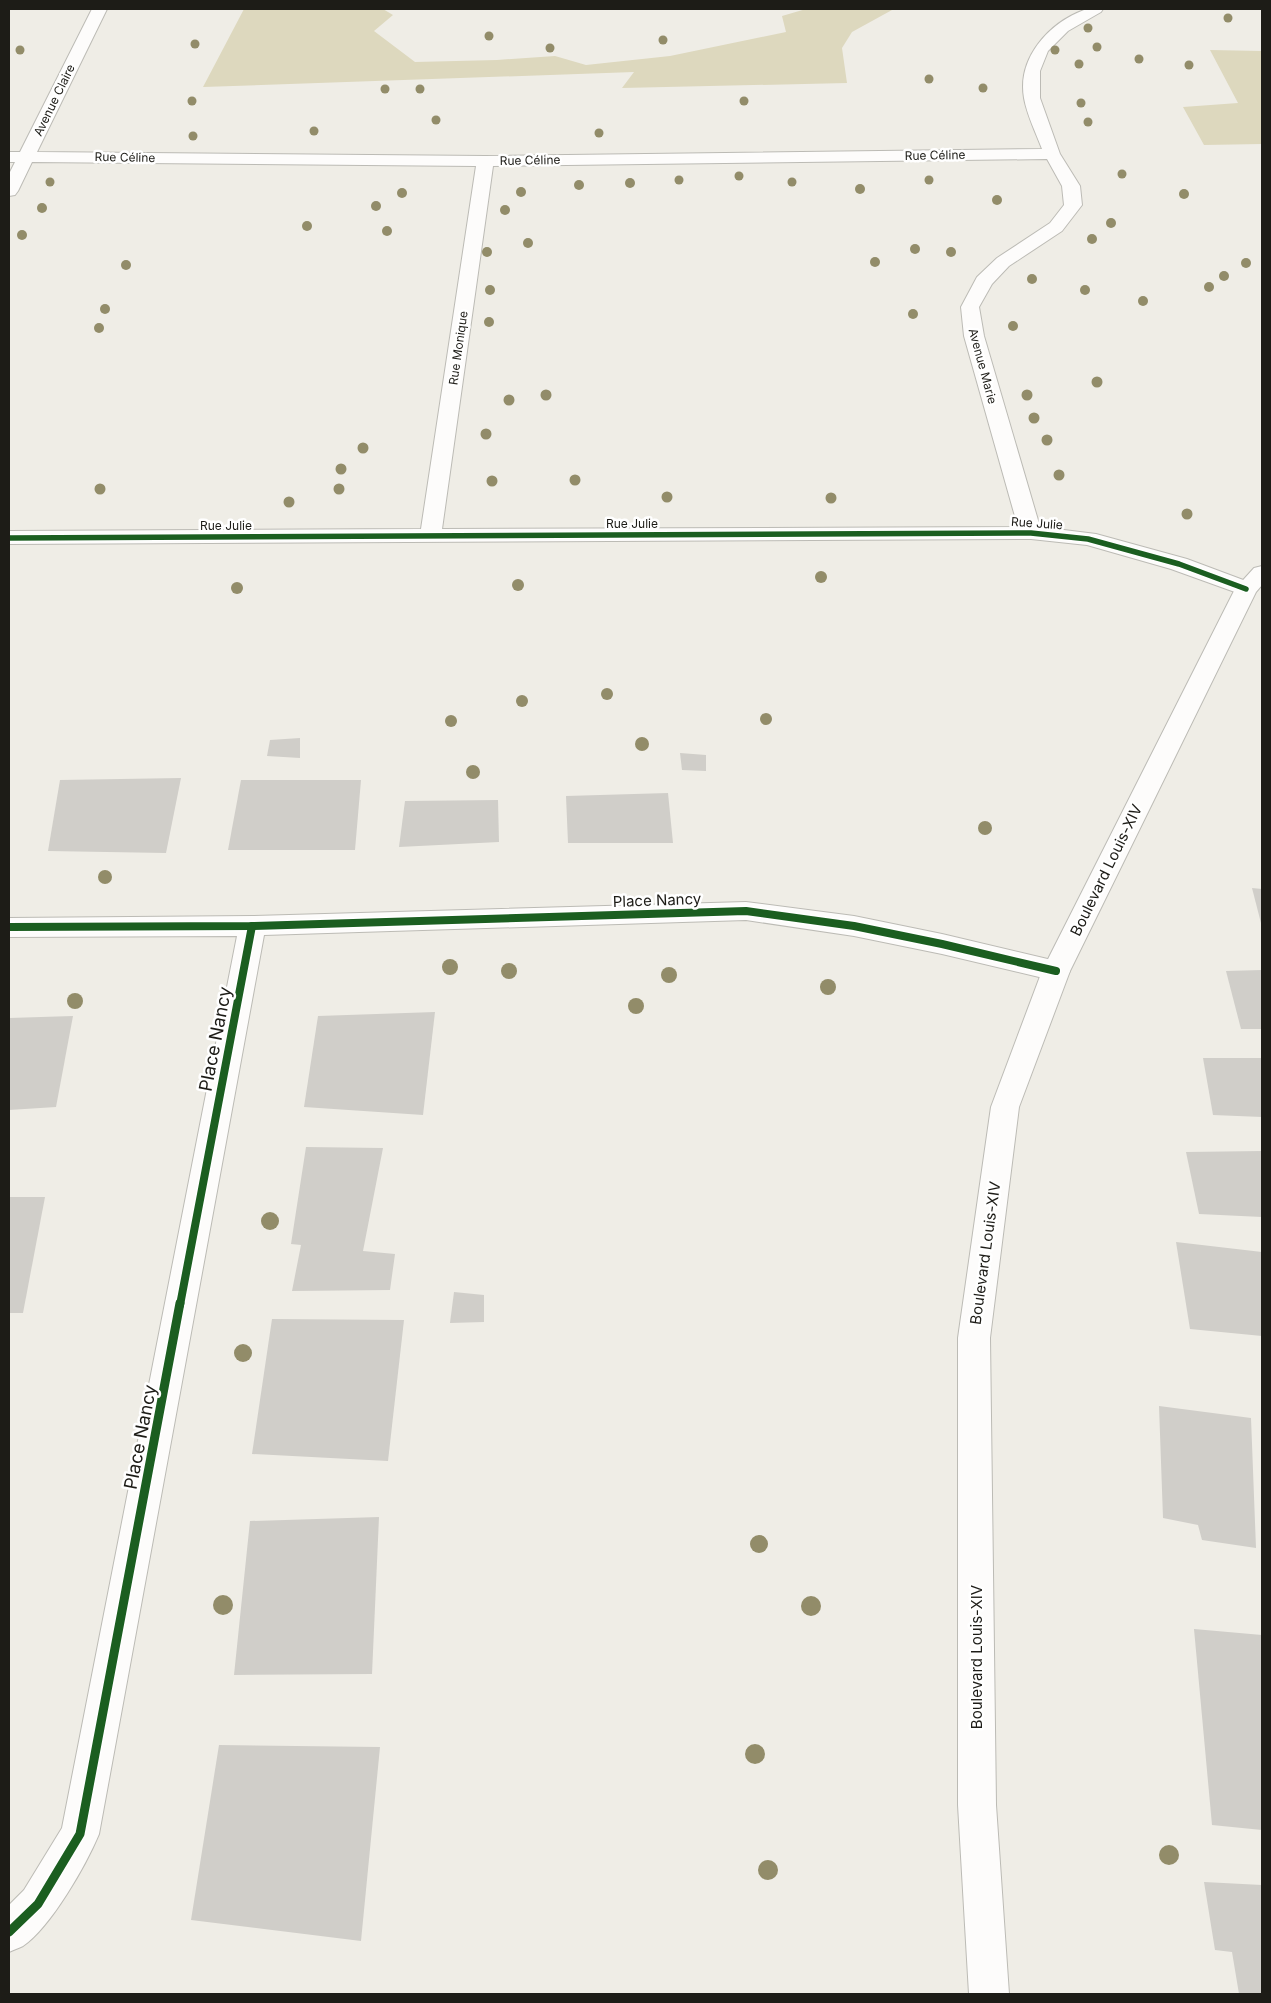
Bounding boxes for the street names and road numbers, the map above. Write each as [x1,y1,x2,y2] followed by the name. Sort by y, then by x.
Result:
[30,62,78,138] street label: Avenue Claire
[904,147,966,163] street label: Rue Céline
[94,149,156,165] street label: Rue Céline
[499,152,561,168] street label: Rue Céline
[445,310,471,386] street label: Rue Monique
[966,327,1000,405] street label: Avenue Marie
[1011,514,1063,532] street label: Rue Julie
[606,516,658,531] street label: Rue Julie
[200,518,252,533] street label: Rue Julie
[1066,801,1146,939] street label: Boulevard Louis-XIV
[612,889,702,911] street label: Place Nancy
[195,985,235,1093] street label: Place Nancy
[966,1180,1004,1326] street label: Boulevard Louis-XIV
[120,1383,160,1491] street label: Place Nancy
[967,1585,986,1729] street label: Boulevard Louis-XIV

